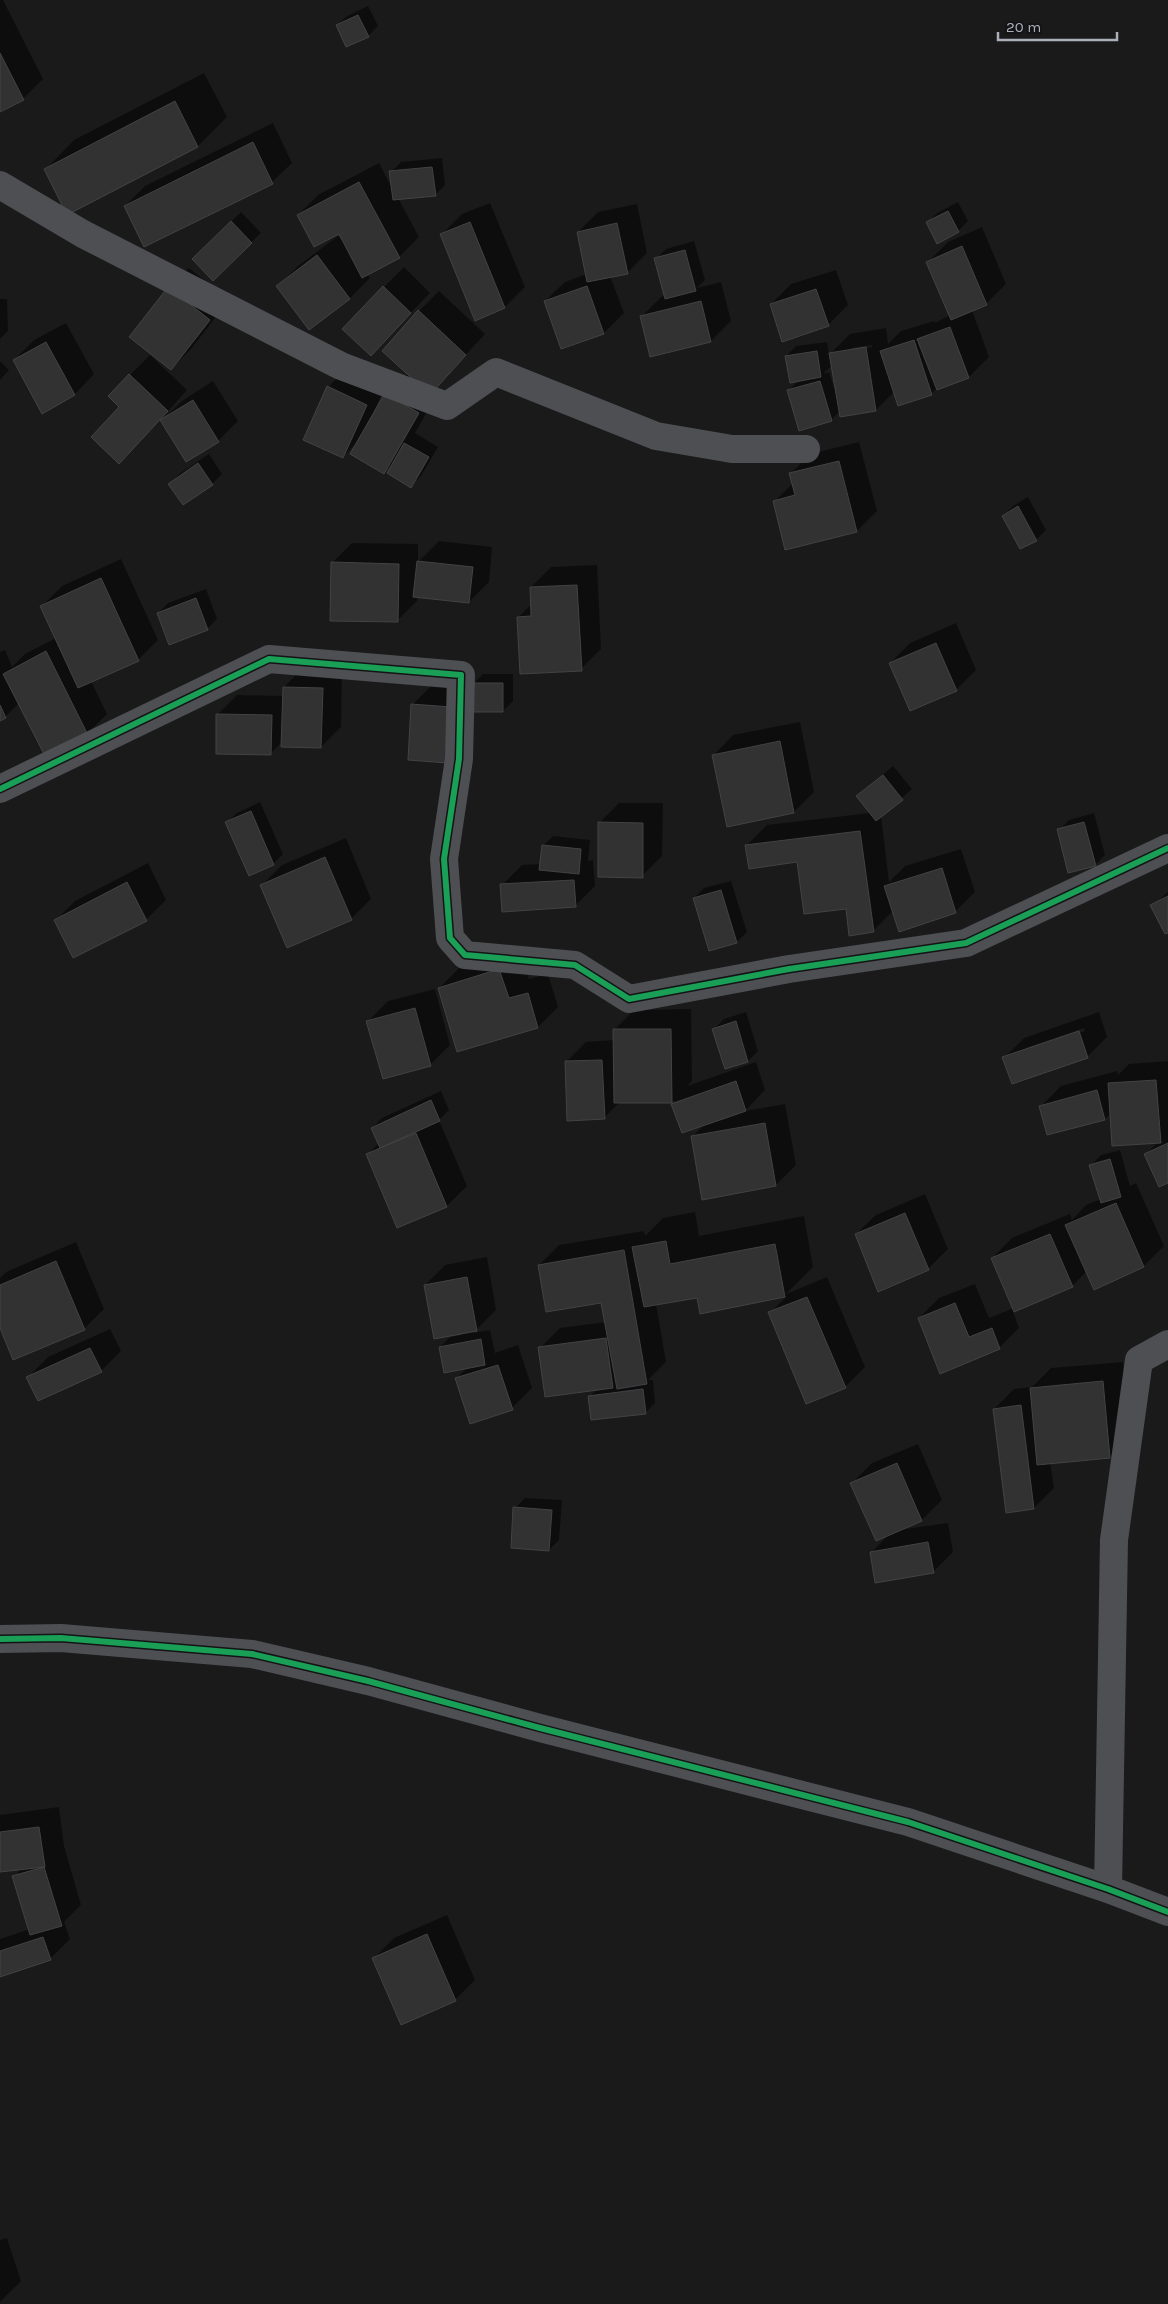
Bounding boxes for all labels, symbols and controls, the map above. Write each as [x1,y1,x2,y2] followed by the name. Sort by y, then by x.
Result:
[998,10,1117,42] scale bar
[1006,18,1041,36] text: 20 m

